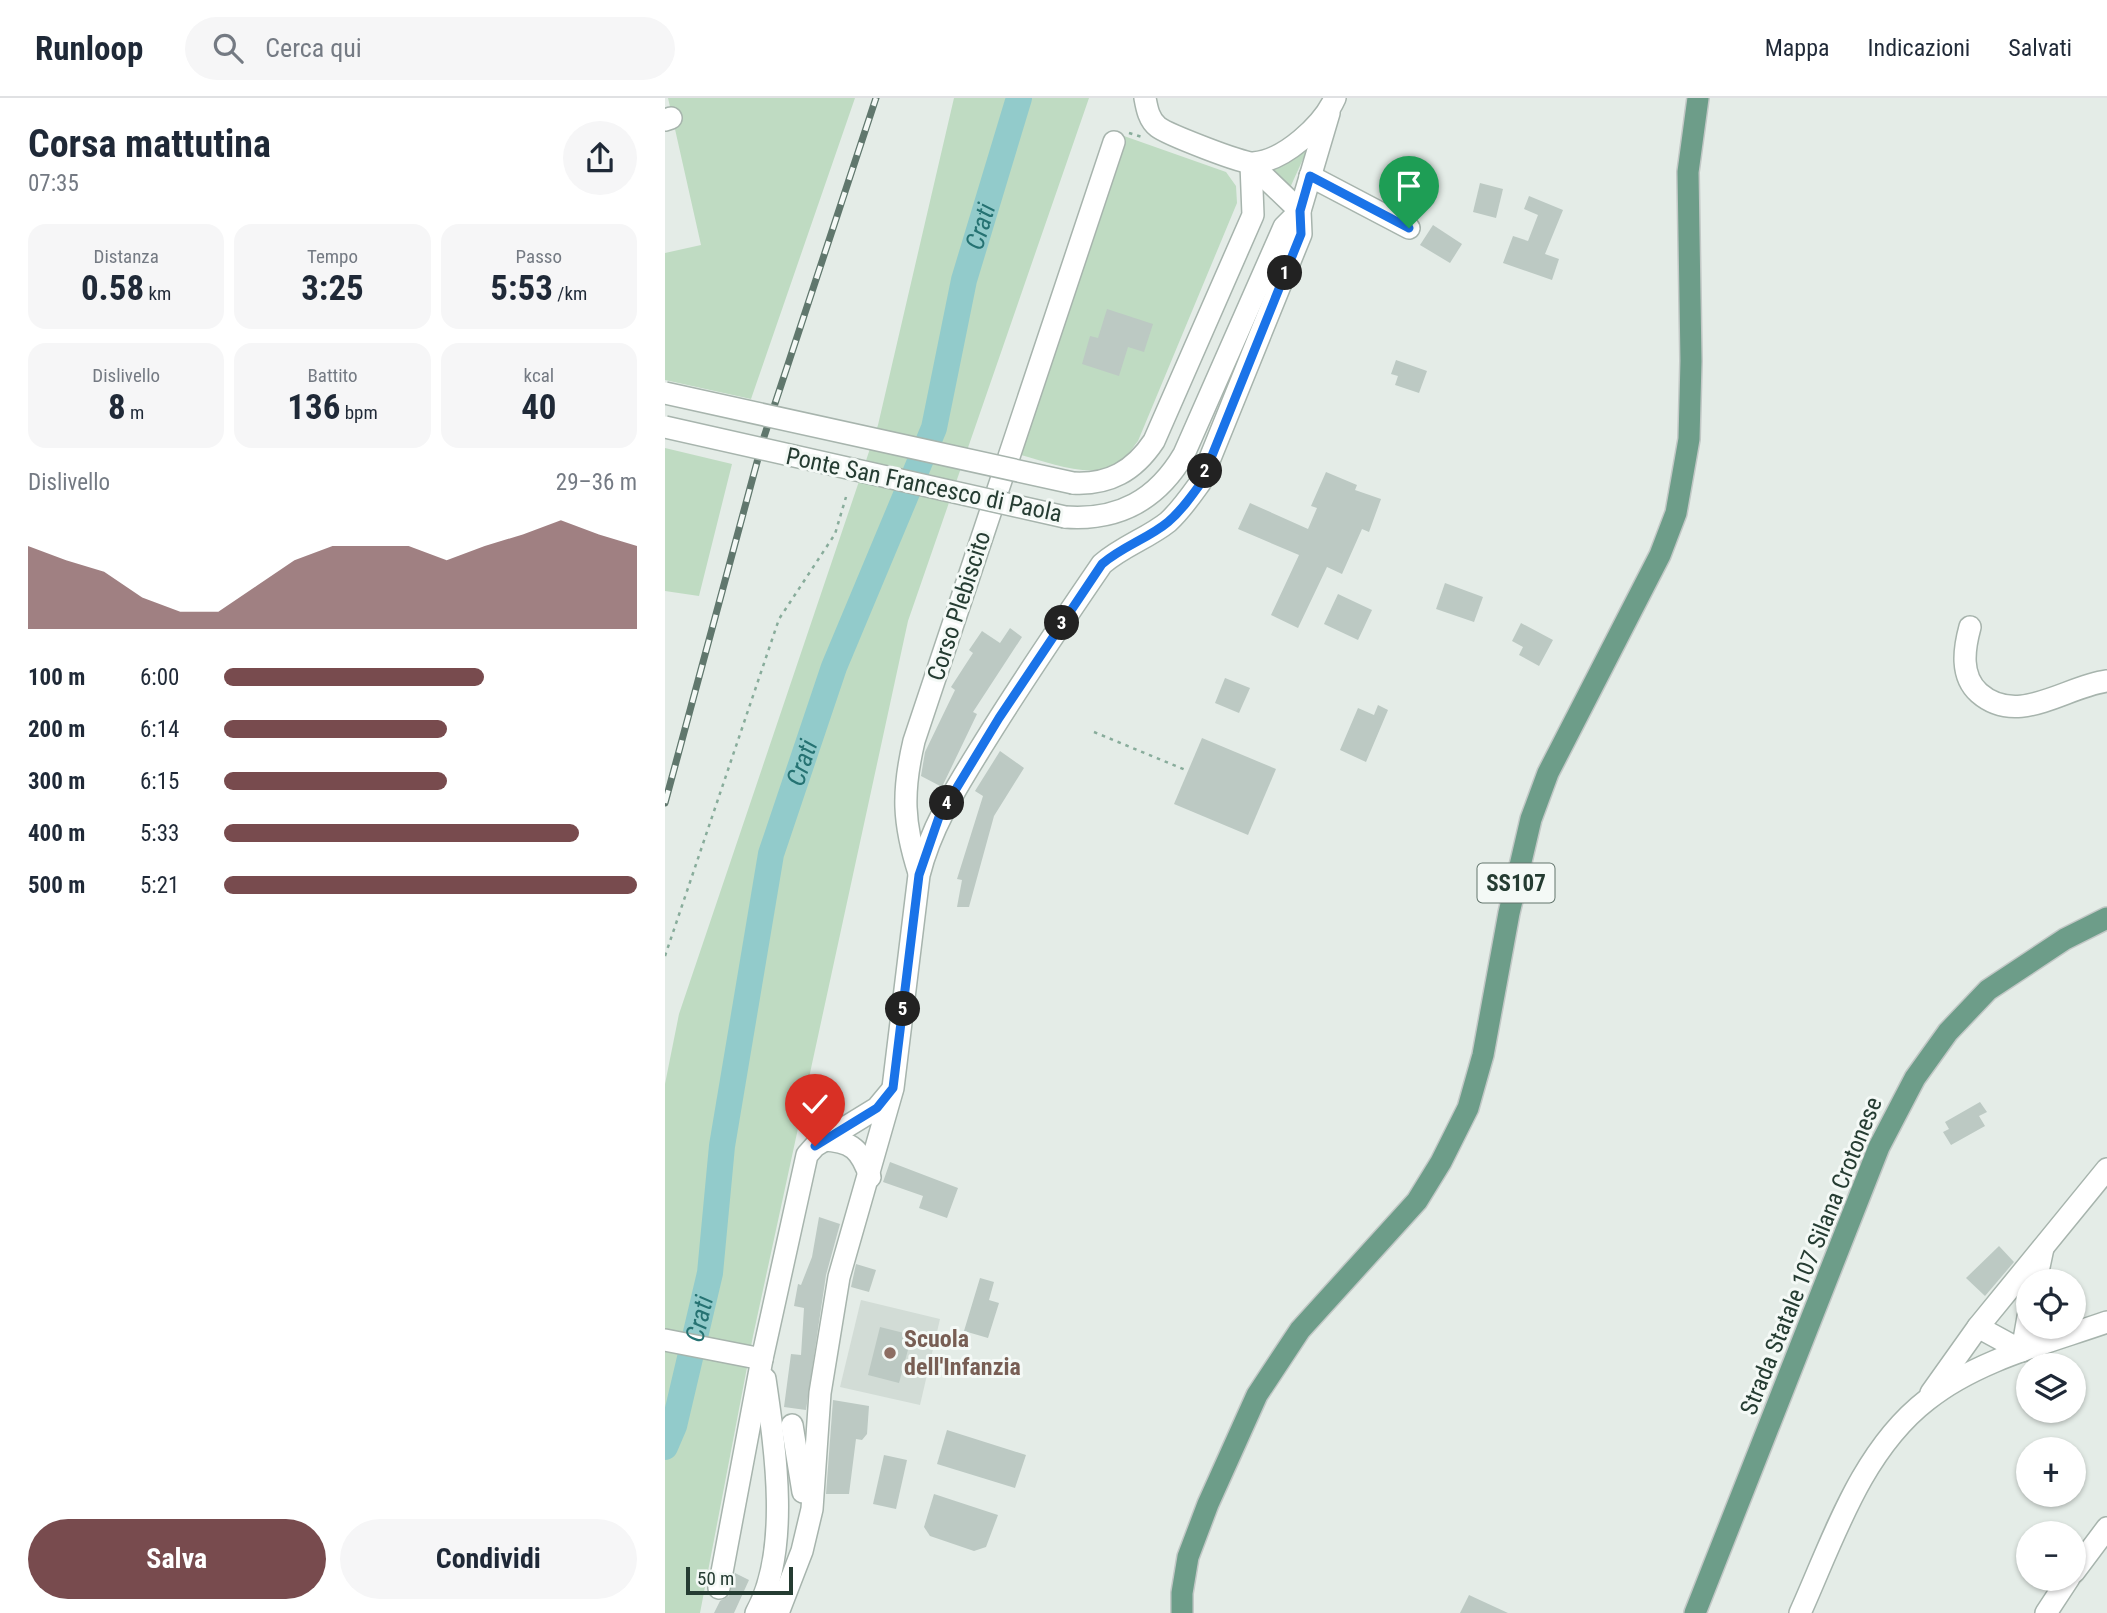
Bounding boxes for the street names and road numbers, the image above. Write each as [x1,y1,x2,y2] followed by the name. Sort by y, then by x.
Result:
[783,442,1065,528] street label: Ponte San Francesco di Paola
[922,528,996,684] street label: Corso Plebiscito
[1477,863,1555,902] road number: SS107
[1734,1093,1888,1419] street label: Strada Statale 107 Silana Crotonese

